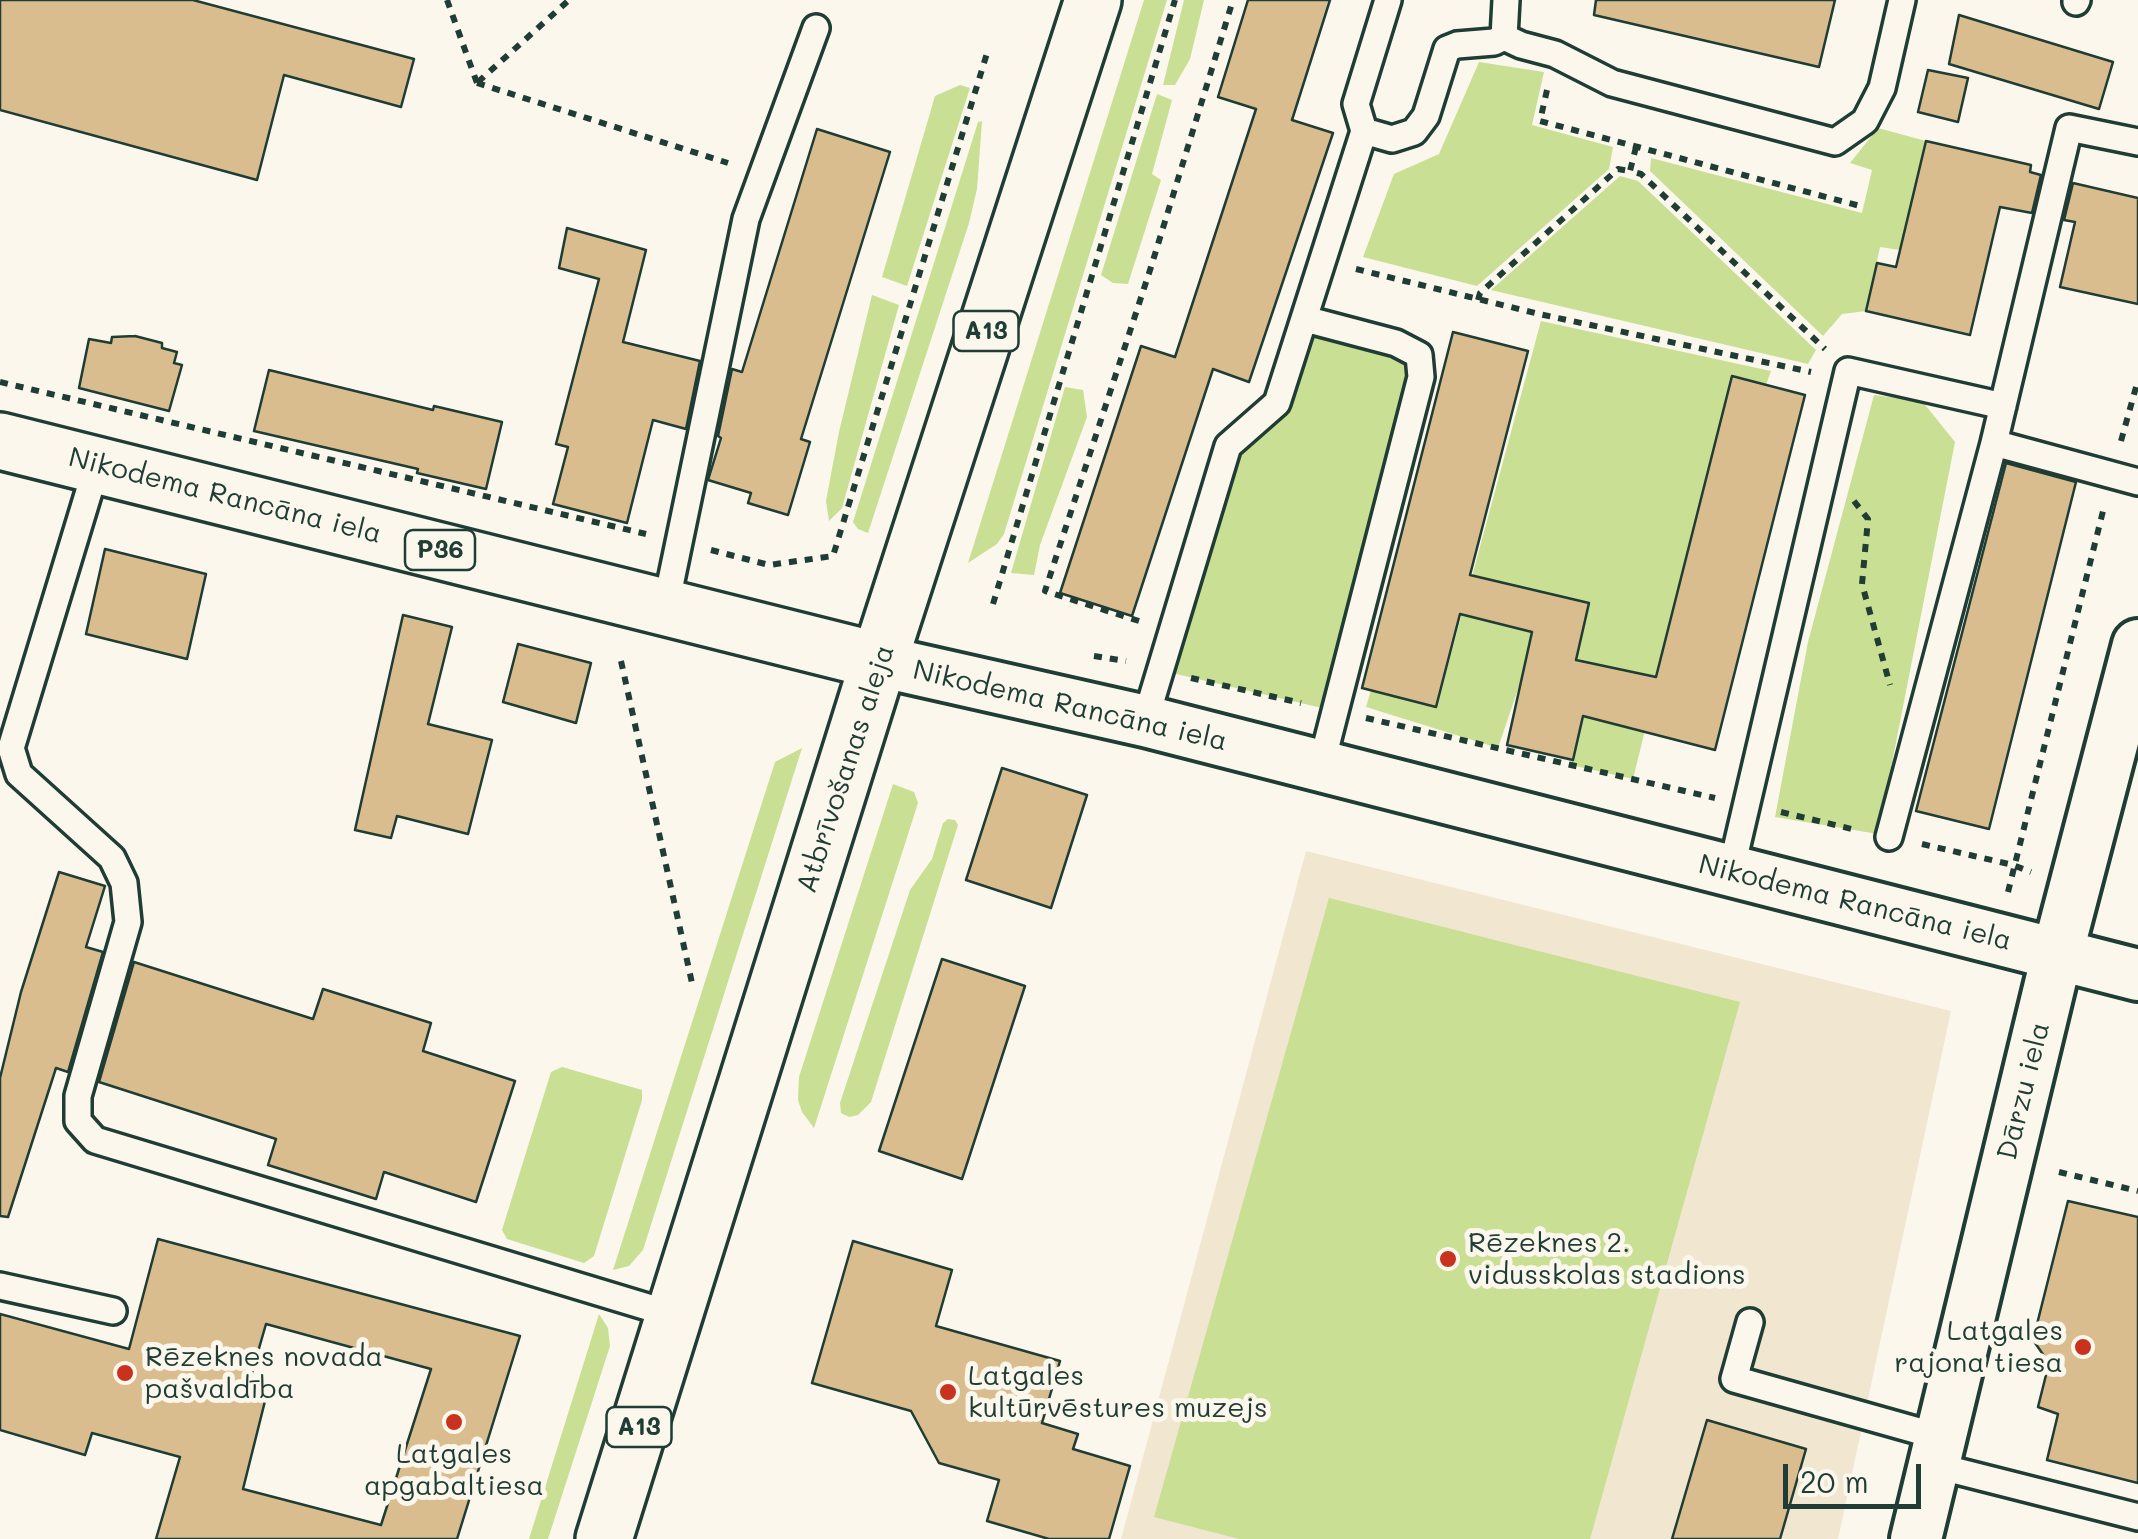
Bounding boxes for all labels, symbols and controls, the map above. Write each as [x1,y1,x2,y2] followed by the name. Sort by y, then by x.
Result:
[954,311,1018,351] road number: A13
[65,441,385,551] street label: Nikodema Rancāna iela
[405,530,475,570] road number: P36
[790,641,902,897] street label: Atbrīvošanas aleja
[910,653,1230,759] street label: Nikodema Rancāna iela
[1695,848,2015,958] street label: Nikodema Rancāna iela
[1991,1019,2057,1163] street label: Dārzu iela
[1468,1226,1746,1292] place label: Rēzeknes 2. vidusskolas stadions
[1437,1248,1459,1270] marker: Rēzeknes 2. vidusskolas stadions
[1894,1314,2063,1380] place label: Latgales rajona tiesa
[2072,1336,2094,1358] marker: Latgales rajona tiesa
[145,1340,383,1406] place label: Rēzeknes novada pašvaldība
[968,1359,1268,1425] place label: Latgales kultūrvēstures muzejs
[114,1362,136,1384] marker: Rēzeknes novada pašvaldība
[937,1381,959,1403] marker: Latgales kultūrvēstures muzejs
[606,1407,672,1447] road number: A13
[443,1411,465,1433] marker: Latgales apgabaltiesa
[364,1437,544,1503] place label: Latgales apgabaltiesa
[1788,1444,1926,1506] scale bar
[1800,1461,1869,1501] text: 20 m

